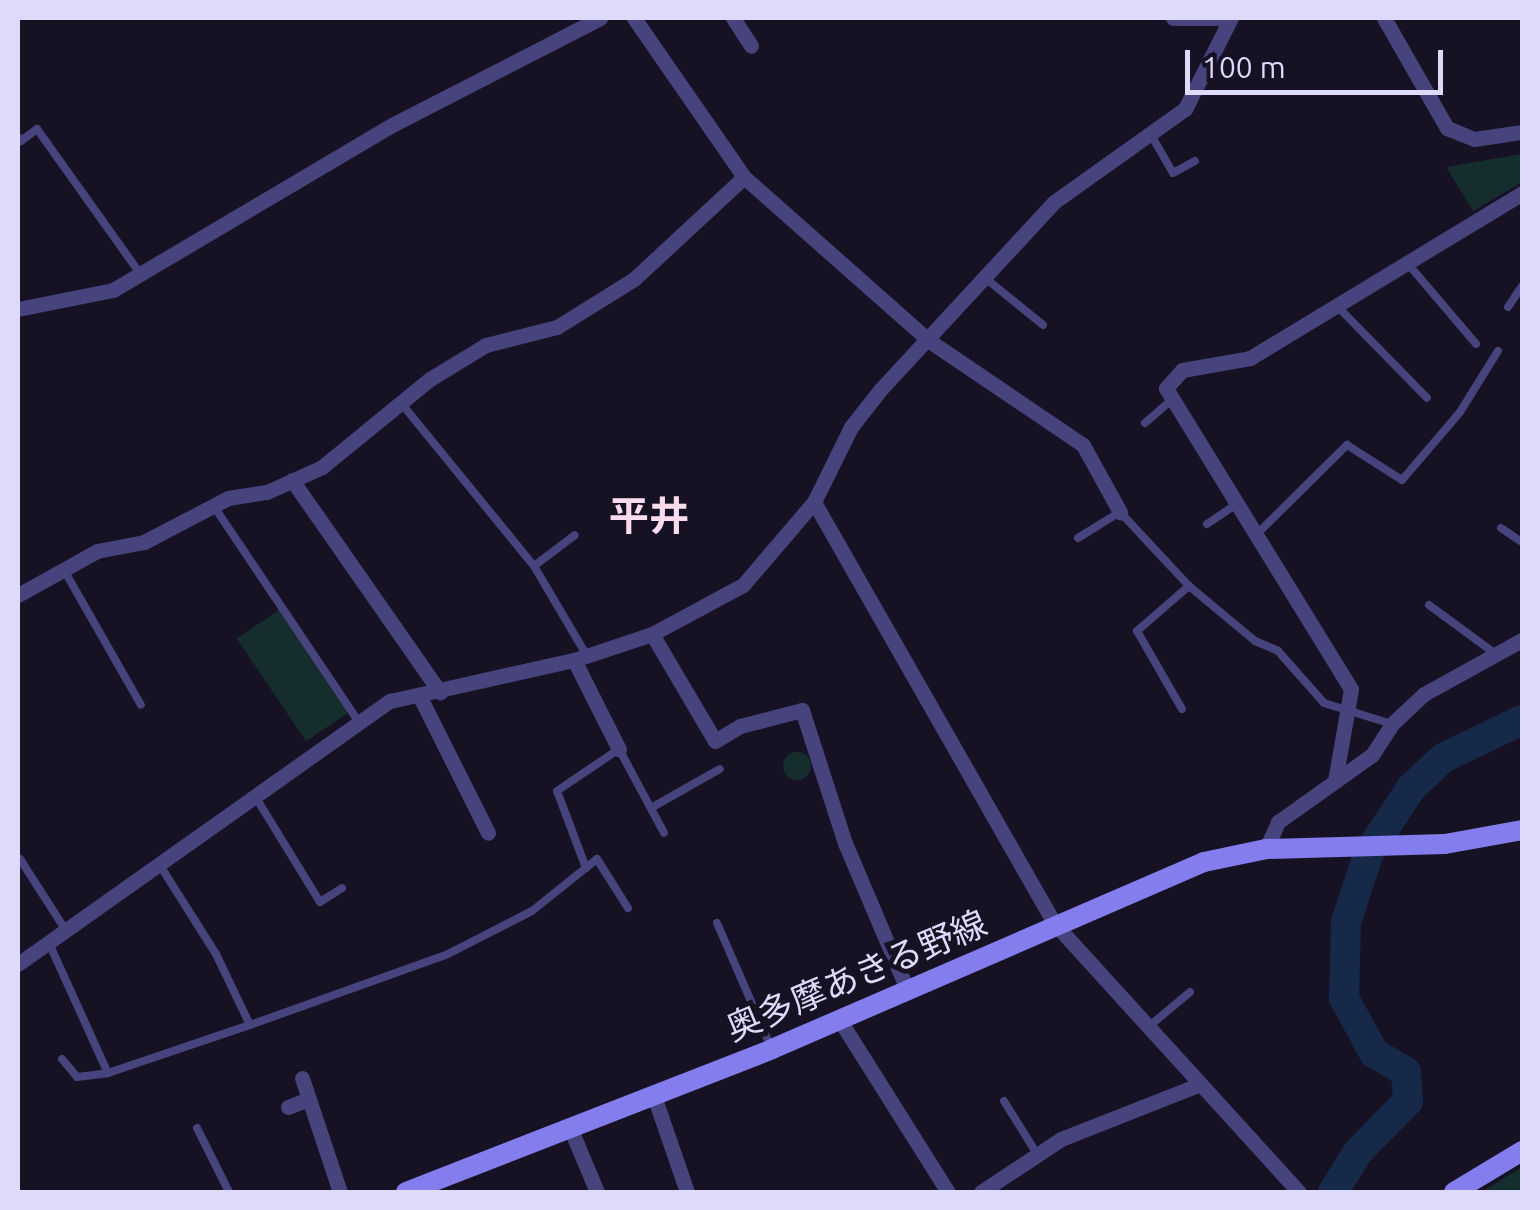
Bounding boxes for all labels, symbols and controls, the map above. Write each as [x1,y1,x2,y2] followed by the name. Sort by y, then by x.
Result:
[1190,30,1448,92] scale bar
[1202,50,1286,84] text: 100 m
[609,492,689,540] district label: 平井
[719,901,993,1049] street label: 奥多摩あきる野線

